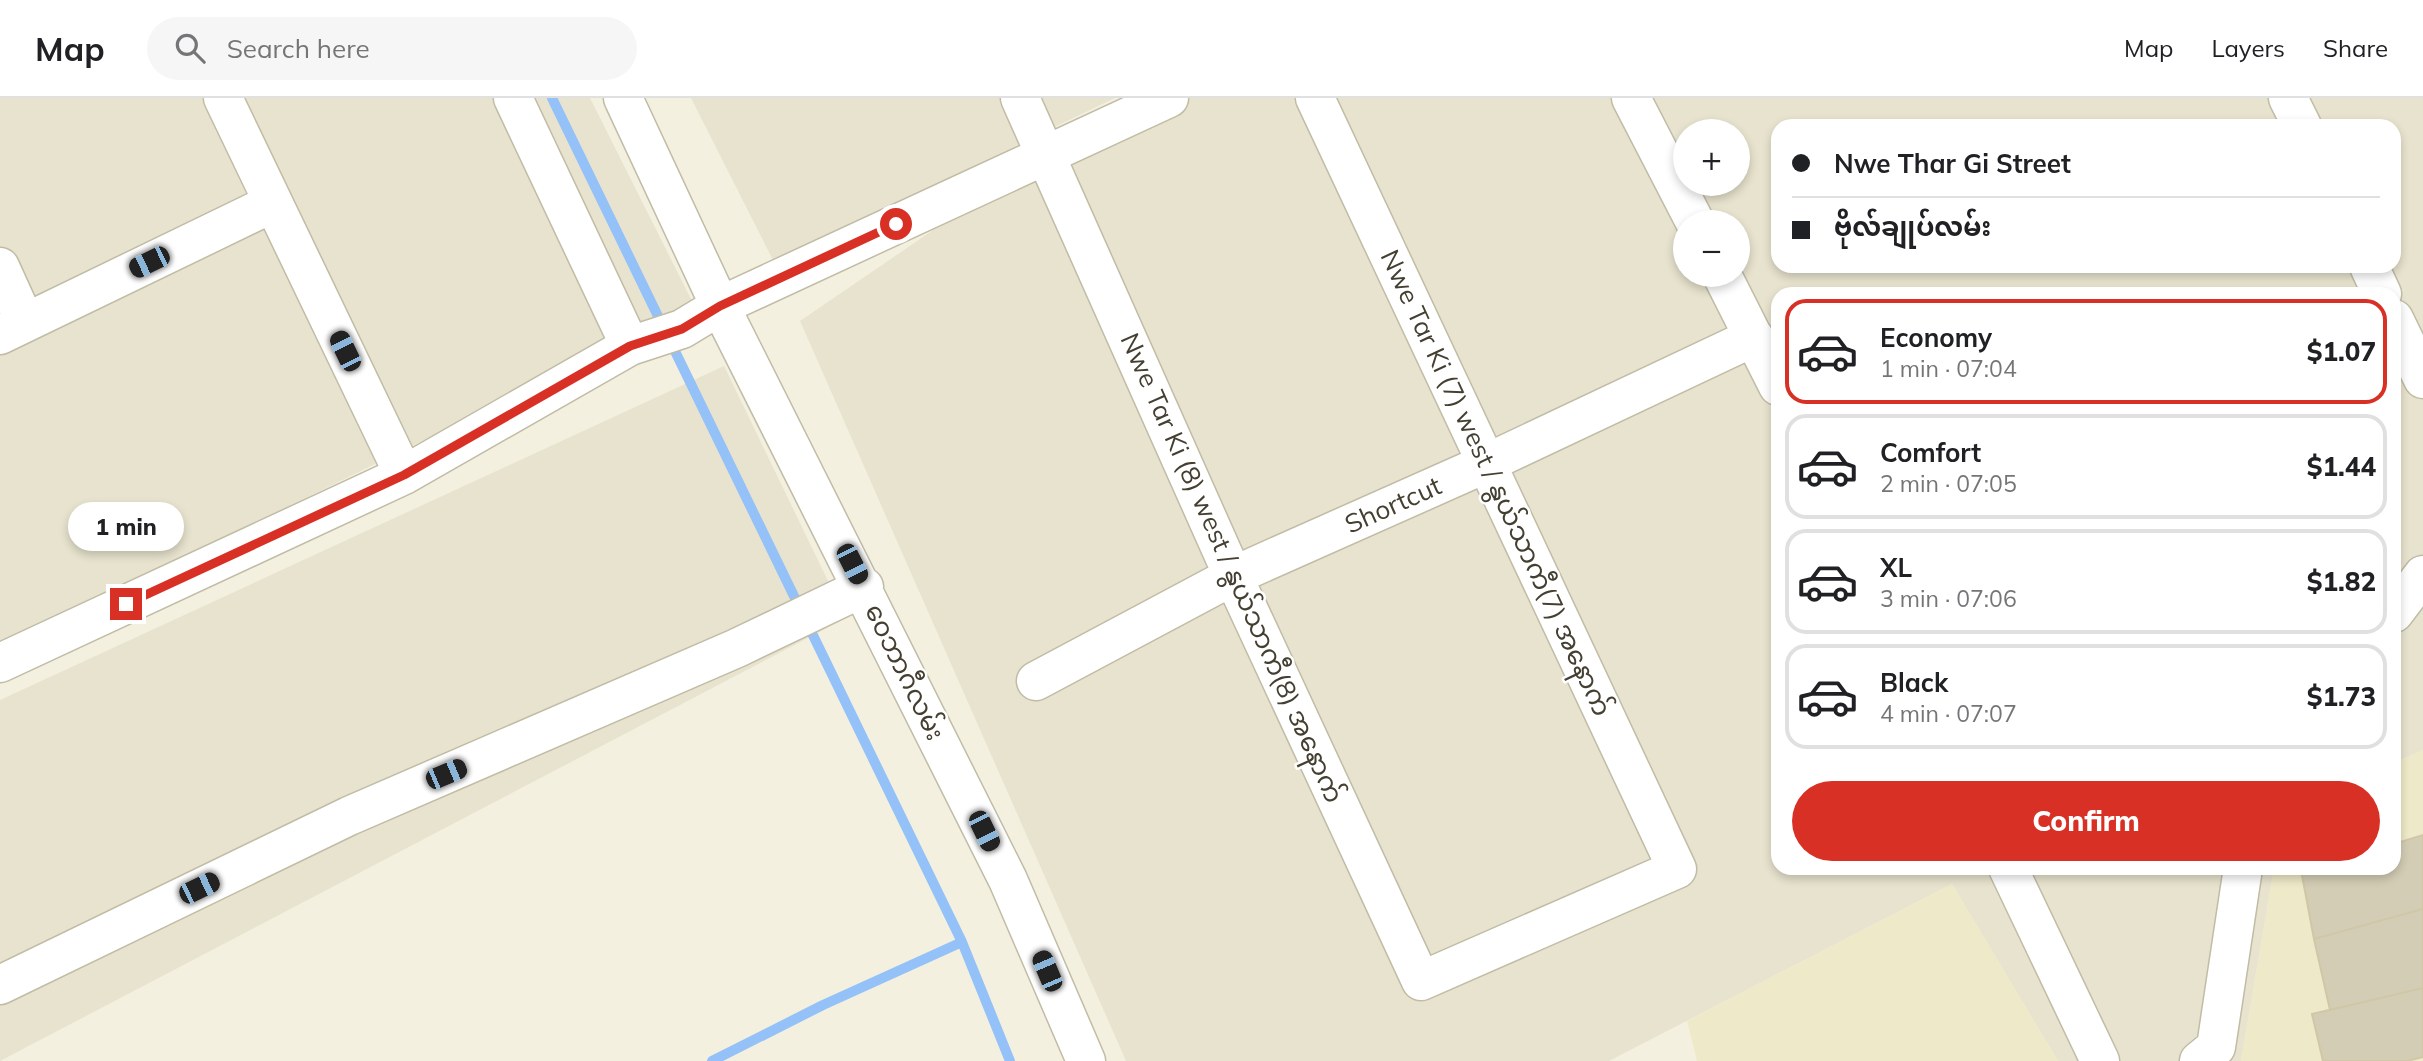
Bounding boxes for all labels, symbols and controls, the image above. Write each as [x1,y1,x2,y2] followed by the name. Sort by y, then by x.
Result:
[147,17,637,80] search box
[35,28,105,69] text: Map
[171,29,209,67] icon: search
[227,32,370,65] text: Search here
[2124,33,2173,63] text: Map
[2211,33,2285,63] text: Layers
[2323,33,2388,63] text: Share
[1673,119,1750,287] map controls
[1673,119,1750,196] button: +
[1834,147,2071,180] text: Nwe Thar Gi Street
[880,208,912,240] route start
[1673,210,1750,287] button: −
[1834,210,1991,243] text: ဗိုလ်ချုပ်လမ်း
[126,243,173,281] car
[1369,244,1619,723] street label: Nwe Tar Ki (7) west / နွယ်သာကီ(7) အနောက်
[1796,320,1859,383] icon: car
[1880,321,1992,354] text: Economy
[327,328,364,374] car
[1109,328,1351,810] street label: Nwe Tar Ki (8) west / နွယ်သာကီ(8) အနောက်
[2307,335,2376,368] text: $1.07
[1880,354,2017,383] text: 1 min · 07:04
[1796,435,1859,498] icon: car
[1880,436,1981,469] text: Comfort
[2307,450,2376,483] text: $1.44
[1339,469,1446,540] street label: Shortcut
[1880,469,2017,498] text: 2 min · 07:05
[68,503,184,552] callout: 1 min
[95,512,157,541] text: 1 min
[834,541,871,587] car
[1796,550,1859,613] icon: car
[1880,551,1912,584] text: XL
[2307,565,2376,598] text: $1.82
[1880,584,2017,613] text: 3 min · 07:06
[110,588,142,620] route end
[858,598,953,745] street label: ဝေဘာဂီလမ်း
[1796,665,1859,728] icon: car
[1880,666,1948,699] text: Black
[2307,680,2376,713] text: $1.73
[1880,699,2017,728] text: 4 min · 07:07
[423,756,470,792] car
[1792,781,2380,861] button: Confirm
[966,808,1003,854] car
[176,869,223,907] car
[1030,948,1065,994] car

